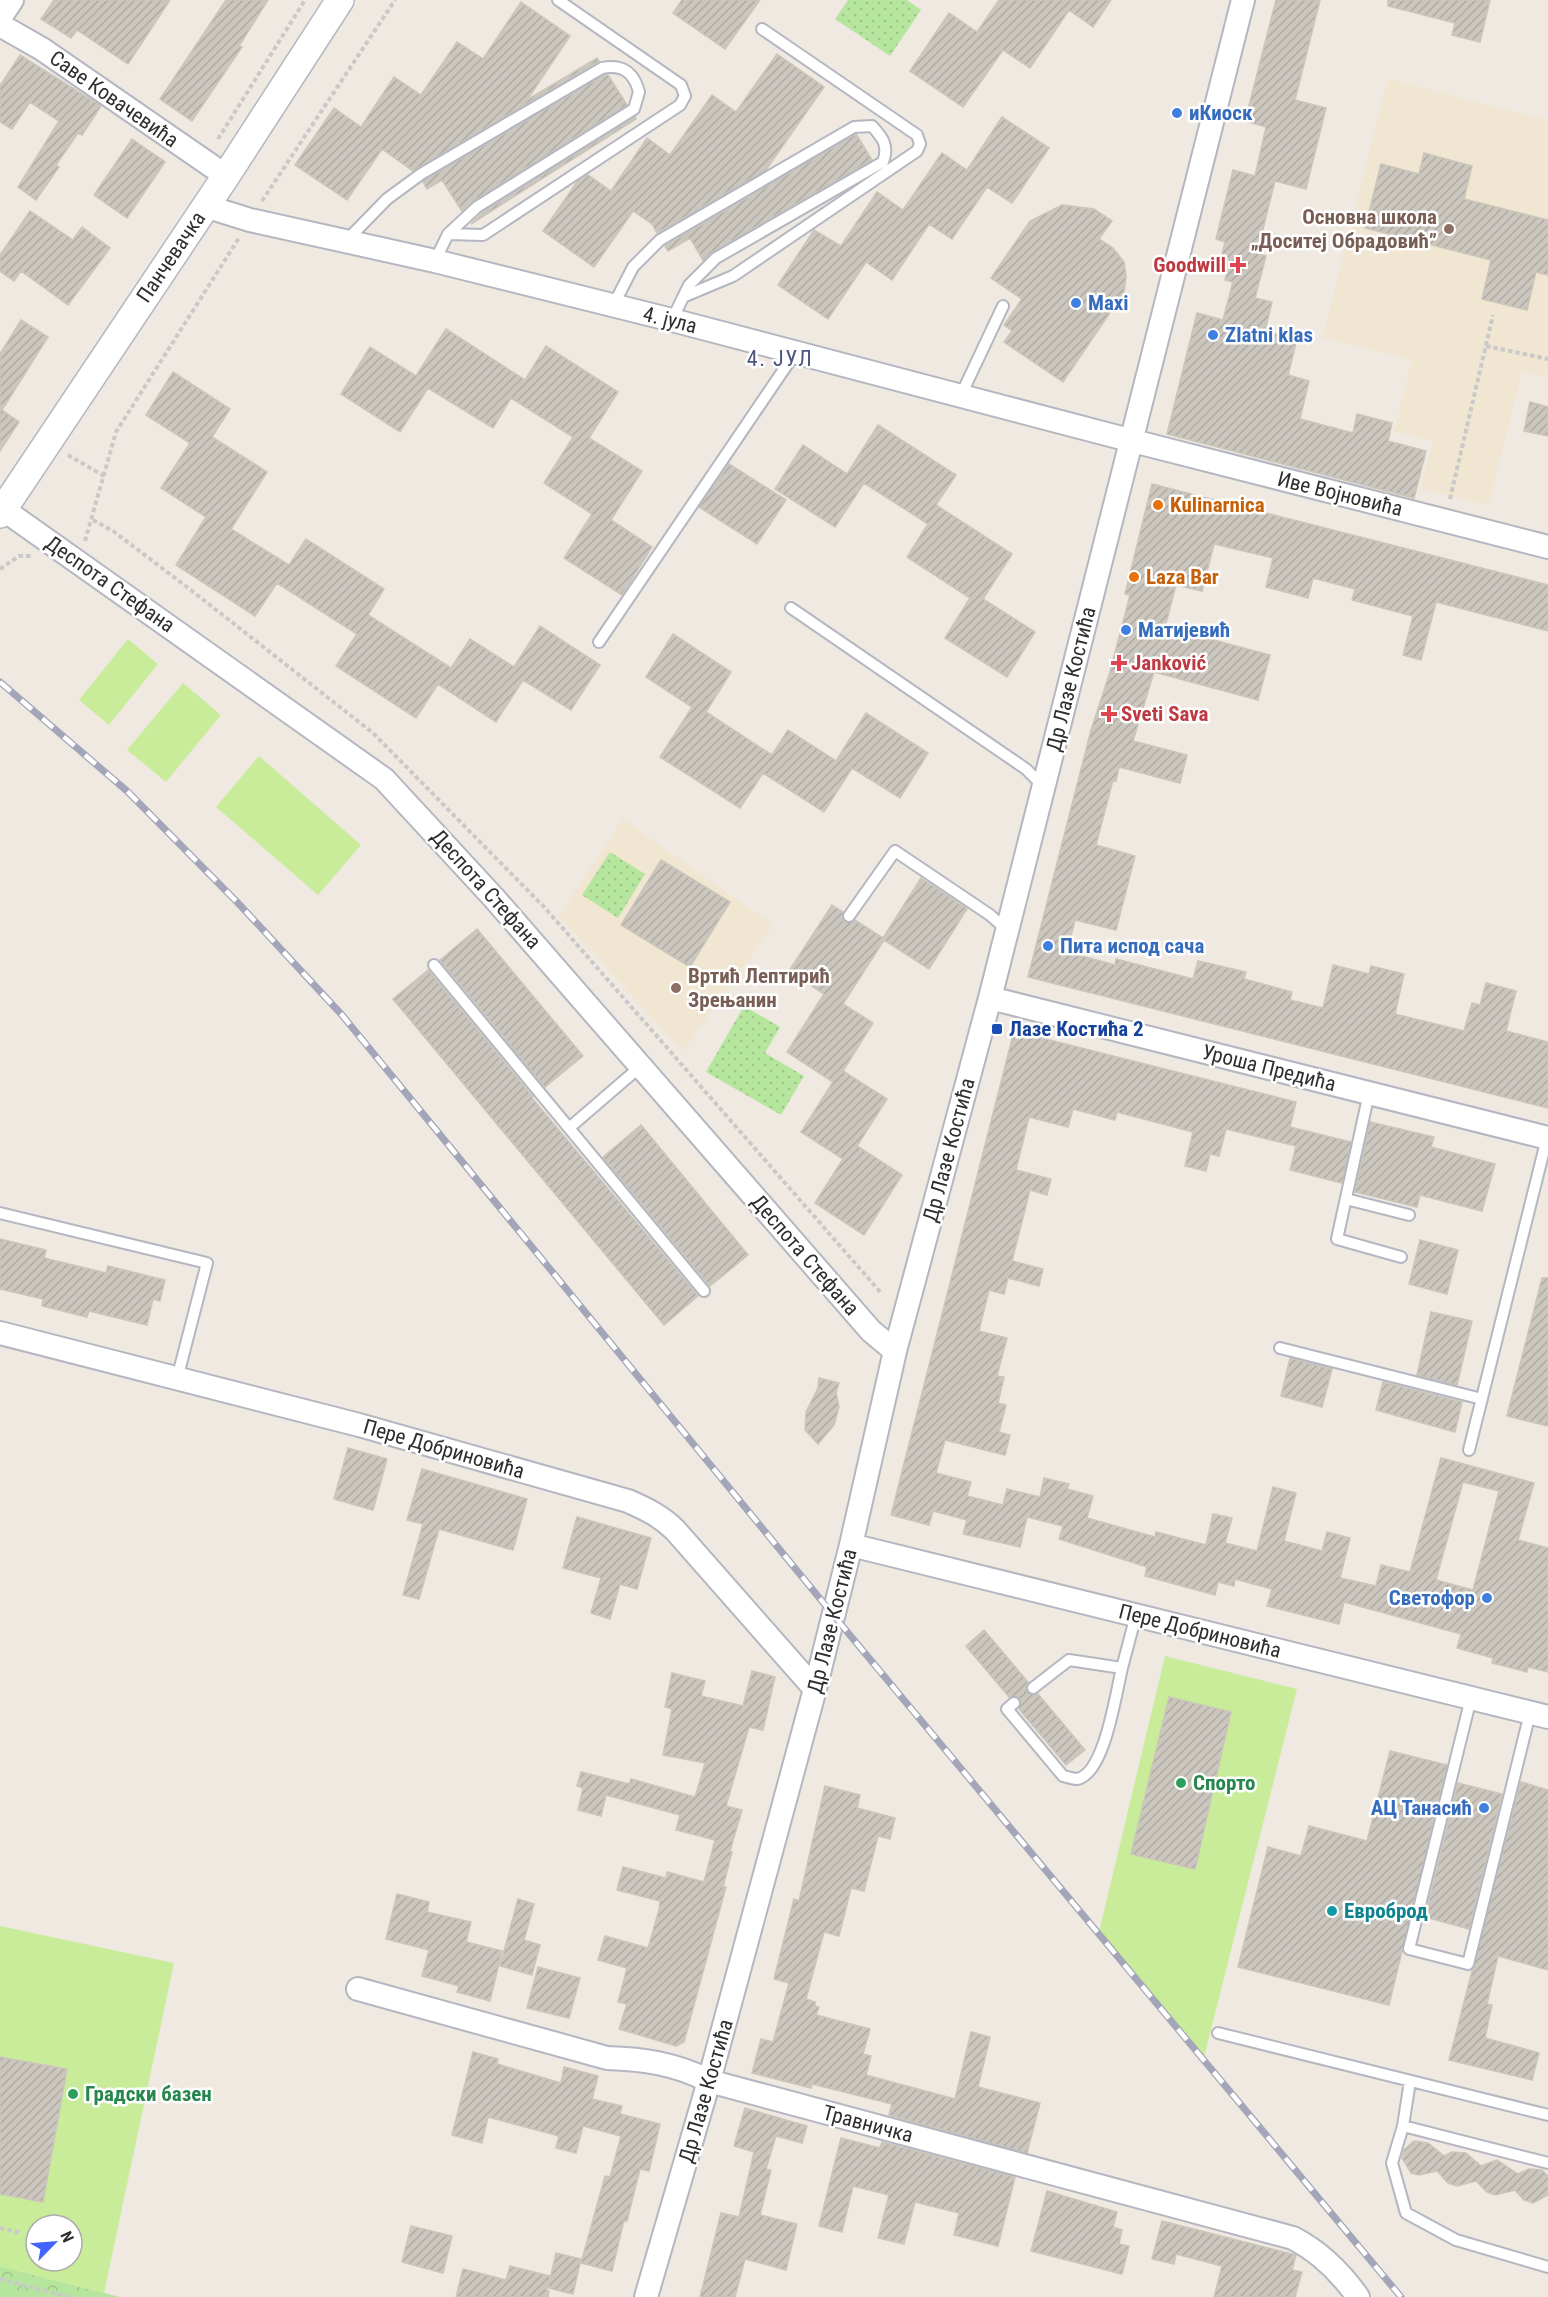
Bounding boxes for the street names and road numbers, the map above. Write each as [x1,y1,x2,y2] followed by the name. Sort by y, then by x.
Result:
[45,46,183,152] street label: Саве Ковачевића
[132,207,210,307] street label: Панчевачка
[641,302,699,338] street label: 4. јула
[1275,467,1405,521] street label: Иве Војновића
[41,531,179,637] street label: Деспота Стефана
[1041,604,1101,754] street label: Др Лазе Костића
[426,825,546,953] street label: Деспота Стефана
[1200,1040,1338,1096] street label: Уроша Предића
[918,1075,980,1225] street label: Др Лазе Костића
[746,1190,864,1320] street label: Деспота Стефана
[361,1415,527,1483] street label: Пере Добриновића
[802,1546,862,1696] street label: Др Лазе Костића
[1116,1599,1284,1663] street label: Пере Добриновића
[674,2017,738,2165] street label: Др Лазе Костића
[820,2100,916,2148] street label: Травничка

